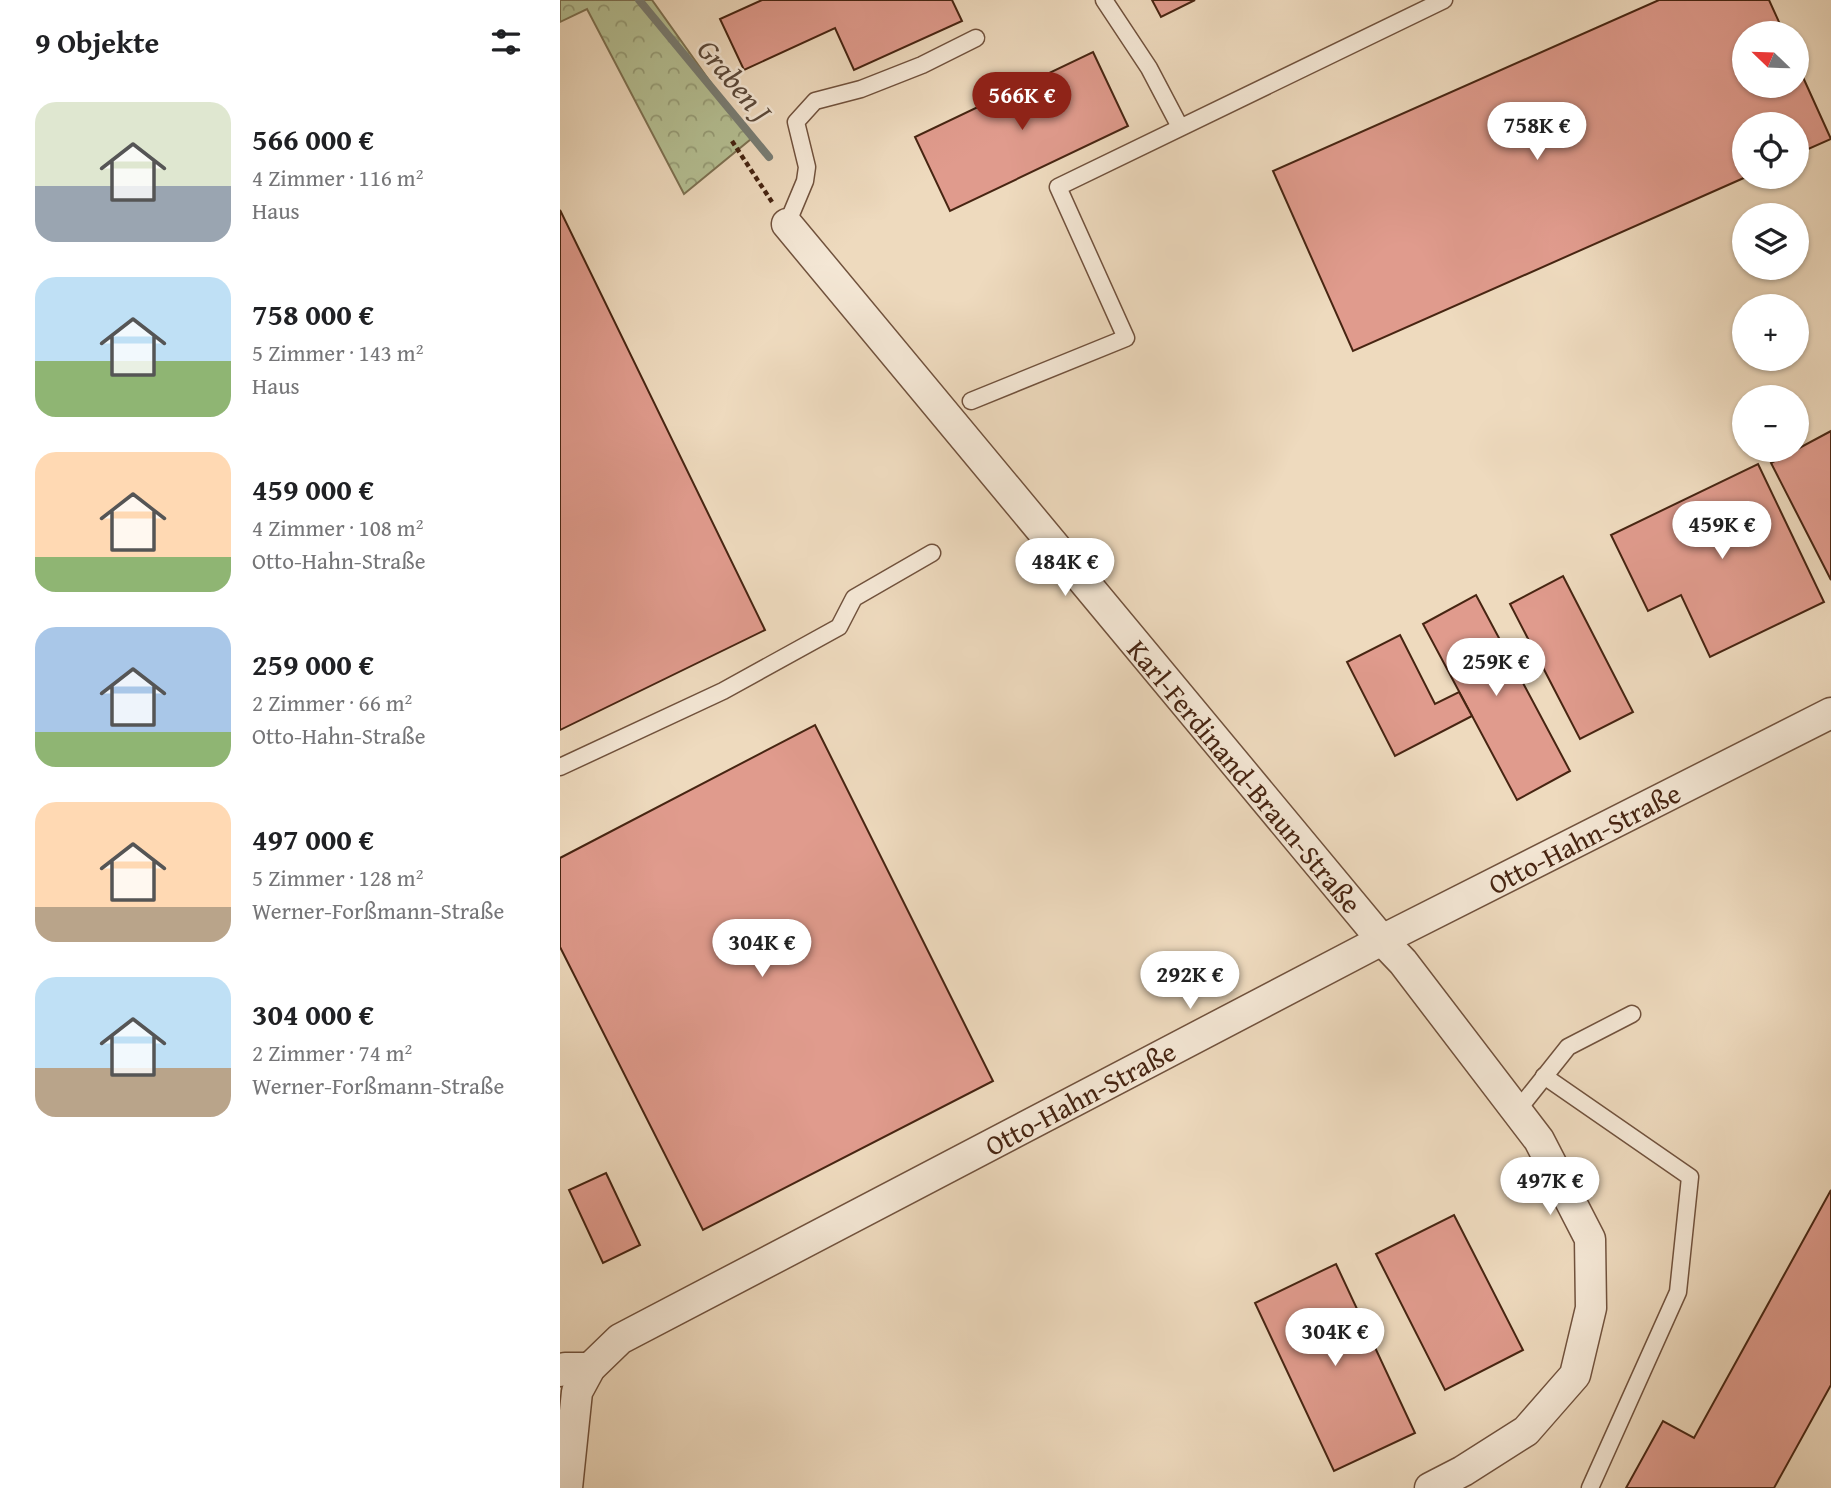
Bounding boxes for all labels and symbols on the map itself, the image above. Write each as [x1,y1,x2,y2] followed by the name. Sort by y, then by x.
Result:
[1732,21,1810,98] north arrow
[687,29,784,132] water label: Graben J
[965,72,1079,132] pin: 566K €
[1480,102,1594,162] pin: 758K €
[1665,502,1779,561] pin: 459K €
[1008,538,1122,598] pin: 484K €
[1118,630,1372,922] street label: Karl-Ferdinand-Braun-Straße
[1439,638,1553,698] pin: 259K €
[1481,772,1687,904] street label: Otto-Hahn-Straße
[705,920,819,979] pin: 304K €
[1133,951,1247,1011] pin: 292K €
[977,1030,1183,1166] street label: Otto-Hahn-Straße
[1493,1158,1607,1217] pin: 497K €
[1278,1308,1392,1368] pin: 304K €

